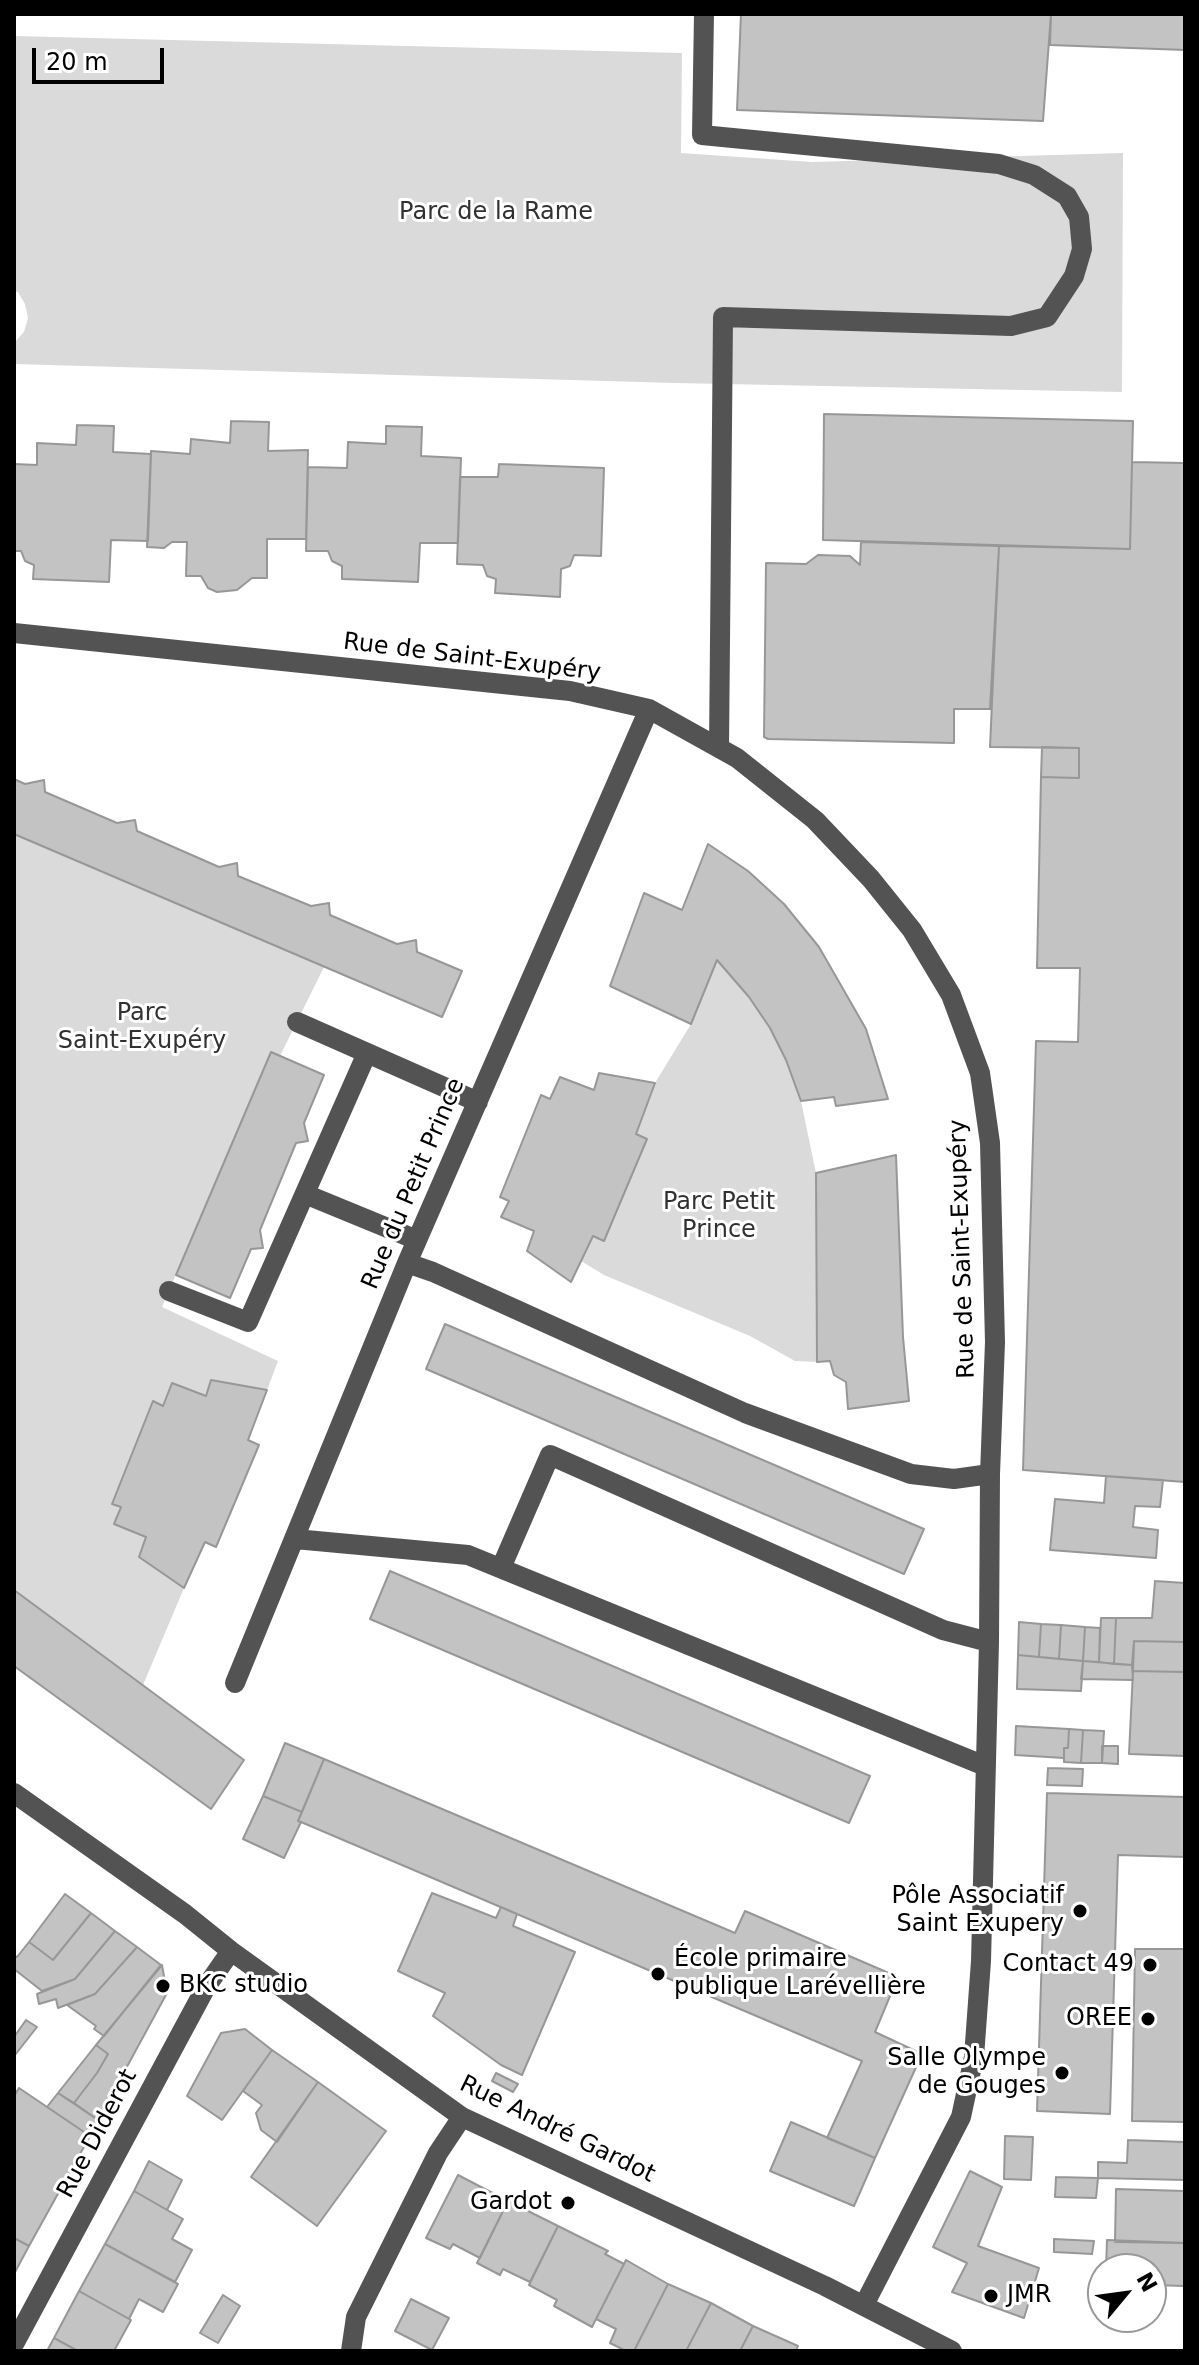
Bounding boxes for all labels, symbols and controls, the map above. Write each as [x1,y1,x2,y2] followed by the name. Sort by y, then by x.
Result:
[36,32,168,82] scale bar
[46,48,108,76] text: 20 m
[399,199,593,227] park label: Parc de la Rame
[342,628,602,688] street label: Rue de Saint-Exupéry
[58,1000,226,1056] park label: Parc Saint-Exupéry
[356,1074,472,1294] street label: Rue du Petit Prince
[944,1119,982,1379] street label: Rue de Saint-Exupéry
[663,1189,775,1245] park label: Parc Petit Prince
[891,1883,1064,1939] place label: Pôle Associatif Saint Exupery
[1071,1902,1089,1920] marker: Pôle Associatif Saint Exupery
[674,1946,926,2002] place label: École primaire publique Larévellière
[1002,1951,1134,1979] place label: Contact 49
[1141,1956,1159,1974] marker: Contact 49
[649,1965,667,1983] marker: École primaire publique Larévellière
[179,1972,308,2000] place label: BKC studio
[154,1977,172,1995] marker: BKC studio
[1066,2005,1132,2033] place label: OREE
[1139,2010,1157,2028] marker: OREE
[887,2045,1046,2101] place label: Salle Olympe de Gouges
[1053,2064,1071,2082] marker: Salle Olympe de Gouges
[52,2065,144,2203] street label: Rue Diderot
[455,2070,659,2190] street label: Rue André Gardot
[470,2189,552,2217] place label: Gardot
[559,2194,577,2212] marker: Gardot
[1087,2253,1167,2333] north arrow
[1131,2268,1162,2296] text: N
[1007,2282,1051,2310] place label: JMR
[982,2287,1000,2305] marker: JMR

